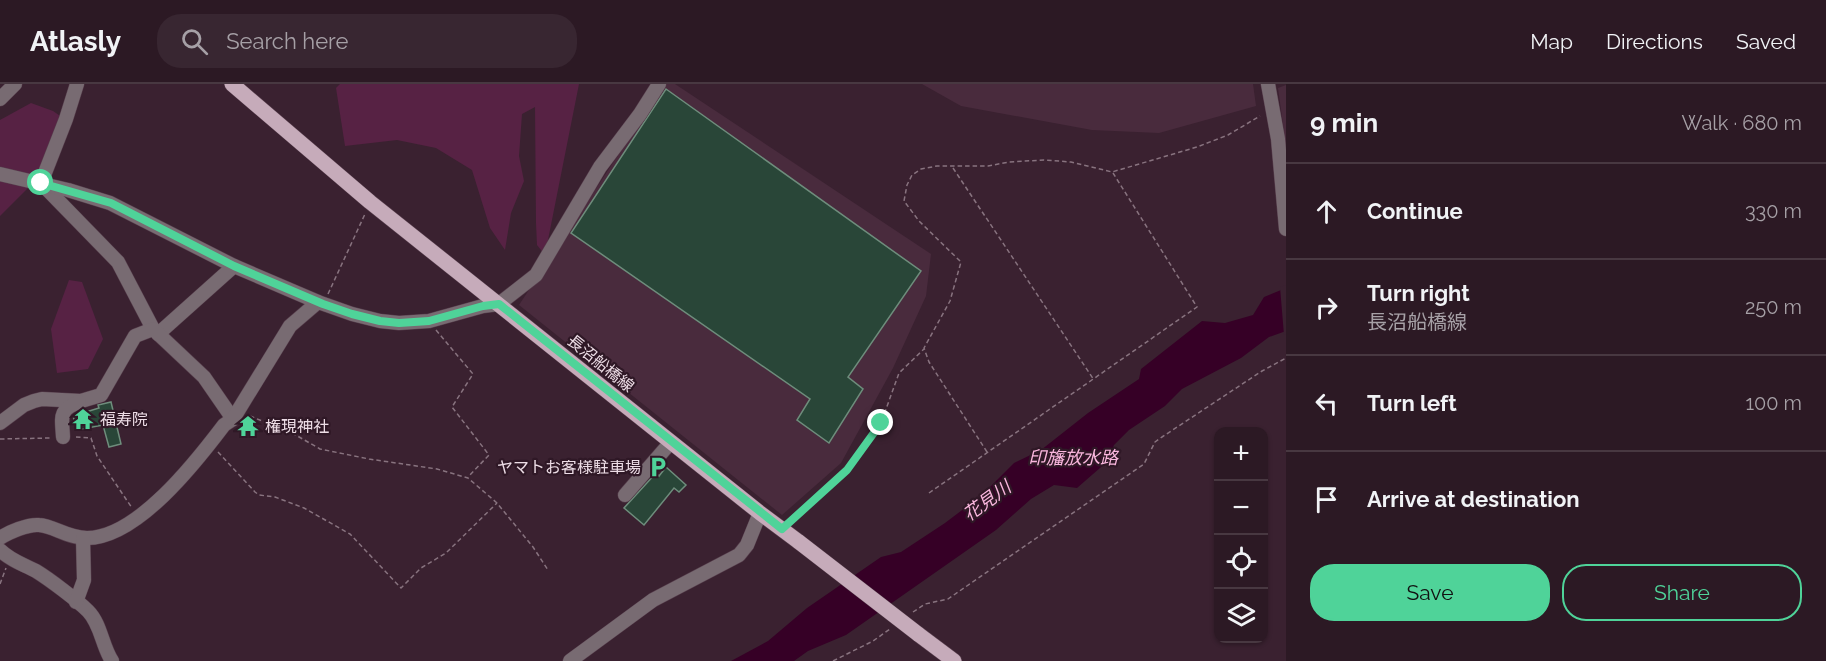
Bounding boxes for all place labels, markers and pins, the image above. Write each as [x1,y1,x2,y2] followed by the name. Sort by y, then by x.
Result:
[71,407,95,431] temple icon: 福寿院
[100,410,148,429] place label: 福寿院
[236,414,260,438] temple icon: 権現神社
[265,417,329,436] place label: 権現神社
[646,455,670,479] parking icon: ヤマトお客様駐車場
[497,458,641,477] place label: ヤマトお客様駐車場

